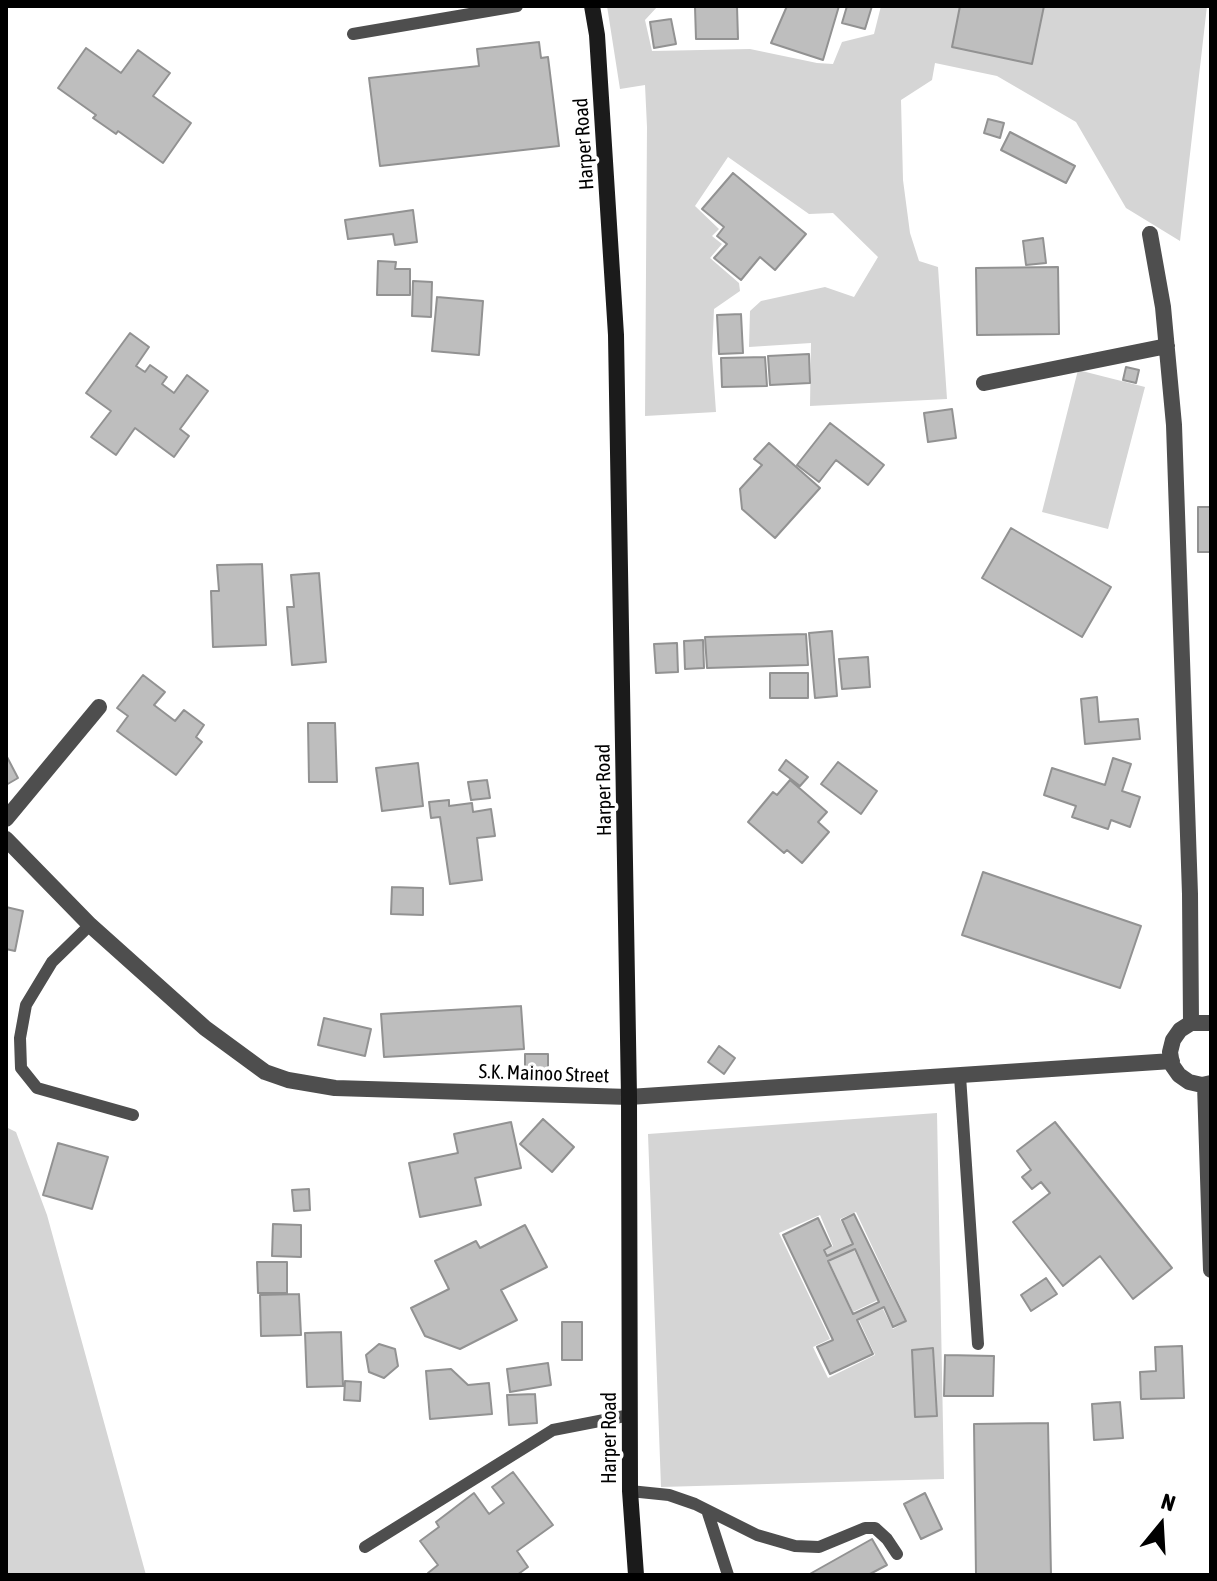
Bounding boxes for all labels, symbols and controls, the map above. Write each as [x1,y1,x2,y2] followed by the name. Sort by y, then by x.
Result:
[569,97,599,191] street label: Harper Road
[591,744,617,836] street label: Harper Road
[478,1060,610,1088] street label: S.K. Mainoo Street
[598,1392,622,1484] street label: Harper Road
[1121,1485,1201,1565] north arrow
[1158,1488,1179,1517] text: N

